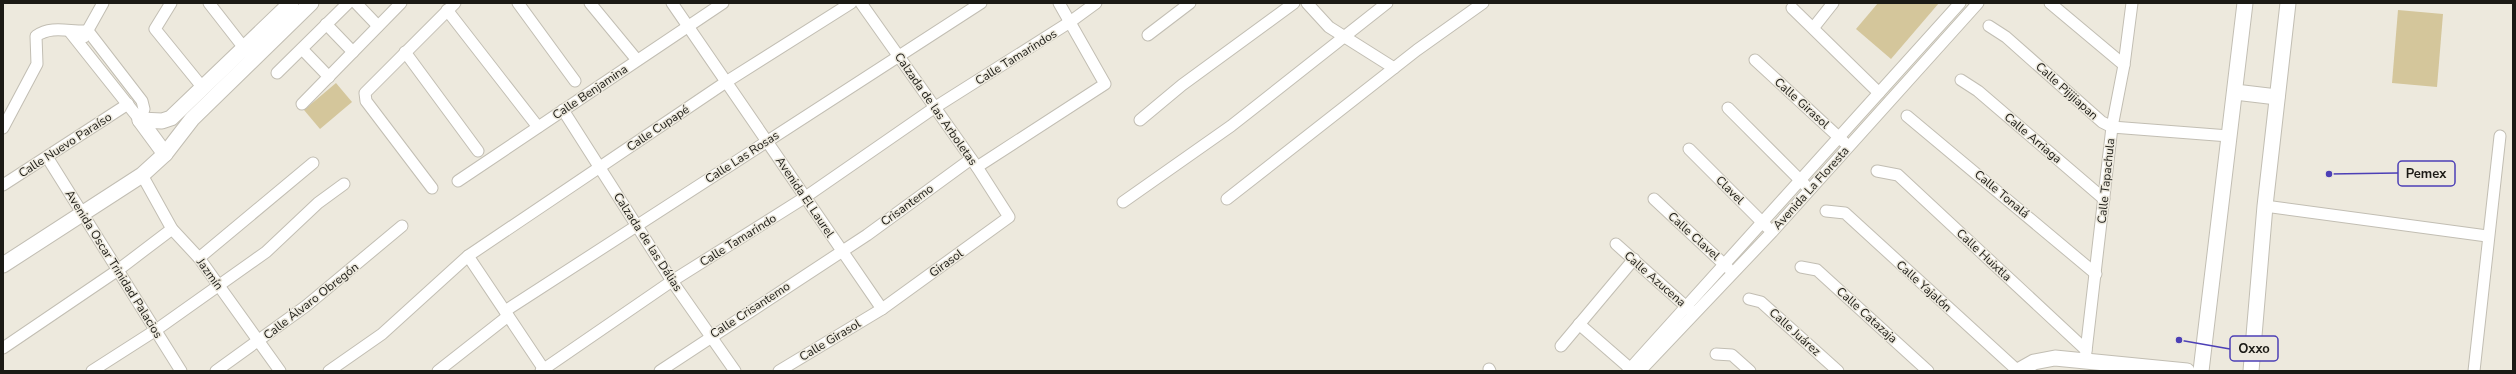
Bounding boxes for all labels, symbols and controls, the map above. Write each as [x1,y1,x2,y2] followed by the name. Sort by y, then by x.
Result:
[972,25,1060,89] street label: Calle Tamarindos
[891,49,981,169] street label: Calzada de las Arboletas
[2032,59,2102,123] street label: Calle Pijijiapan
[549,61,631,123] street label: Calle Benjamina
[1771,74,1833,132] street label: Calle Girasol
[624,101,692,155] street label: Calle Cupapé
[15,109,115,181] street label: Calle Nuevo Paraíso
[2001,109,2065,167] street label: Calle Arriaga
[702,127,782,187] street label: Calle Las Rosas
[2094,138,2118,224] street label: Calle Tapachula
[1769,143,1853,233] street label: Avenida La Floresta
[772,153,838,241] street label: Avenida El Laurel
[2398,161,2455,186] callout: Pemex
[2406,165,2447,183] text: Pemex
[1971,166,2033,222] street label: Calle Tonalá
[1712,172,1748,208] street label: Clavel
[877,180,937,230] street label: Crisantemo
[62,187,166,341] street label: Avenida Oscar Trinidad Palacios
[610,189,686,295] street label: Calzada de las Dálias
[1665,208,1724,264] street label: Calle Clavel
[697,210,780,270] street label: Calle Tamarindo
[1953,225,2015,285] street label: Calle Huixtla
[926,245,966,281] street label: Girasol
[1621,248,1689,310] street label: Calle Azucena
[192,254,227,293] street label: Jazmín
[1893,257,1955,315] street label: Calle Yajalón
[260,259,362,343] street label: Calle Álvaro Obregón
[707,278,793,342] street label: Calle Crisantemo
[1833,283,1901,347] street label: Calle Catazaja
[1766,305,1824,360] street label: Calle Juárez
[796,315,864,365] street label: Calle Girasol
[2230,336,2278,361] callout: Oxxo
[2238,340,2270,358] text: Oxxo

